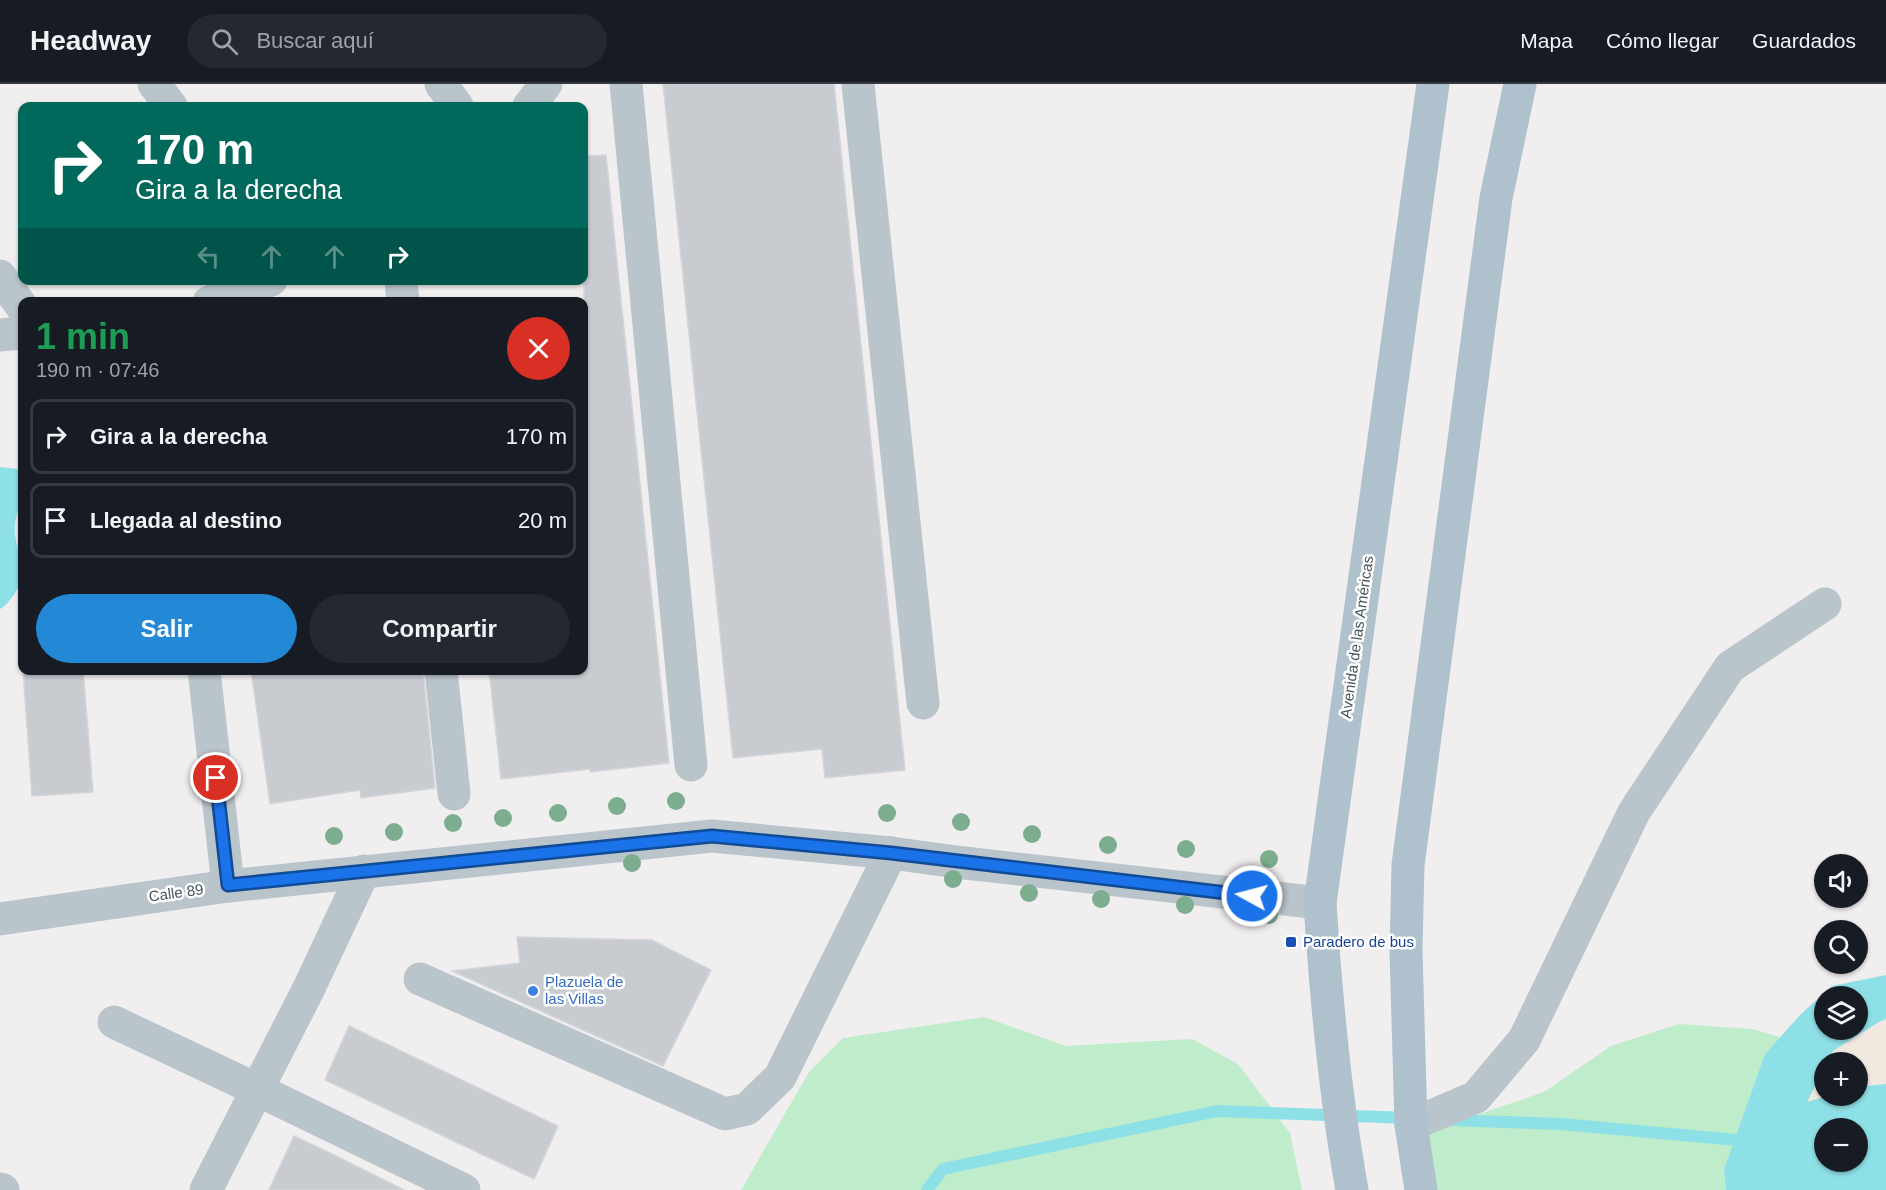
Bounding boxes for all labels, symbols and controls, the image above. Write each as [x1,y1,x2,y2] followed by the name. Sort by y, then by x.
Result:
[187,14,607,68] search box
[30,25,151,56] text: Headway
[208,25,241,58] icon: search
[256,28,374,53] text: Buscar aquí
[1520,29,1573,52] text: Mapa
[1606,29,1719,52] text: Cómo llegar
[1752,29,1856,52] text: Guardados
[36,126,114,204] icon: right
[135,126,254,173] text: 170 m
[135,175,342,205] text: Gira a la derecha
[192,240,225,273] icon: left
[255,240,288,273] icon: ahead
[318,240,351,273] icon: ahead
[381,240,414,273] icon: right
[36,316,130,357] text: 1 min
[507,317,570,380] button: close
[36,359,159,381] text: 190 m · 07:46
[39,420,72,453] icon: right
[90,424,267,449] text: Gira a la derecha
[506,424,567,449] text: 170 m
[39,504,72,537] icon: arrive
[90,508,282,533] text: Llegada al destino
[518,508,567,533] text: 20 m
[1337,555,1376,719] street label: Avenida de las Américas
[36,594,297,663] button: Salir
[309,594,570,663] button: Compartir
[190,752,241,803] pin
[199,761,232,794] icon: arrive
[1814,854,1868,1172] map controls
[1814,854,1868,908] button: sound
[1220,864,1284,928] position arrow
[147,880,204,905] street label: Calle 89
[1814,920,1868,974] button: search
[1303,933,1414,950] place label: Paradero de bus
[1284,935,1298,949] marker: Paradero de bus
[545,973,623,1007] place label: Plazuela de las Villas
[526,984,540,998] marker: Plazuela de las Villas
[1814,986,1868,1040] button: layers
[1814,1052,1868,1106] button: +
[1814,1118,1868,1172] button: −

